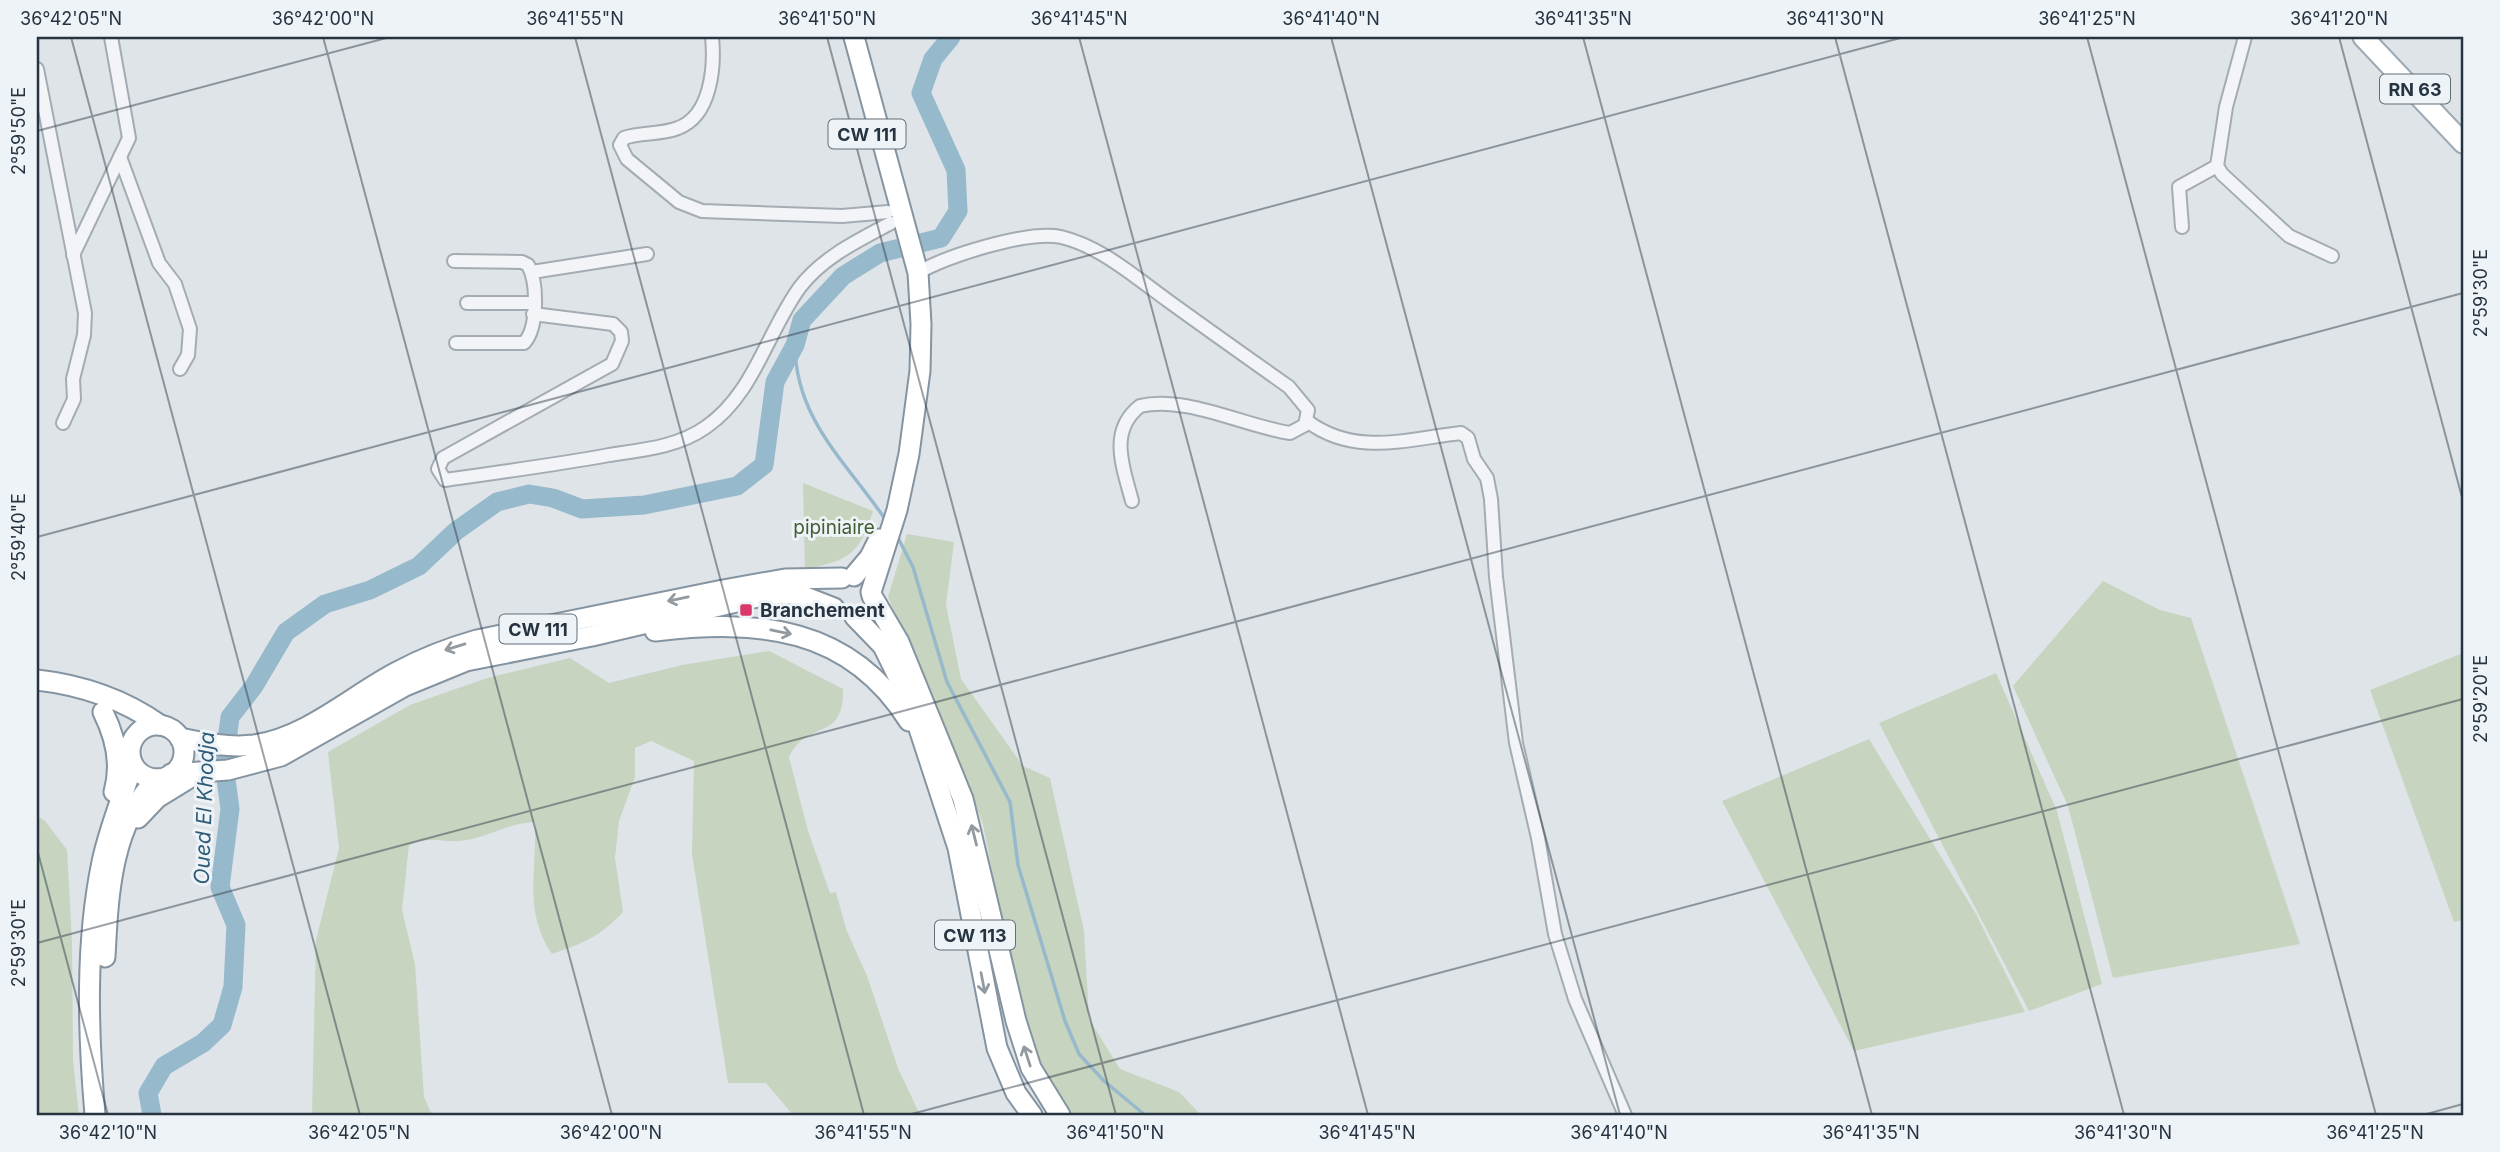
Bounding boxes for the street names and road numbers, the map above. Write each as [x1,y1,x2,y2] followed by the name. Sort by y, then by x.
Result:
[2380,74,2450,104] road number: RN 63
[828,119,906,148] road number: CW 111
[500,614,576,644] road number: CW 111
[935,920,1015,950] road number: CW 113

